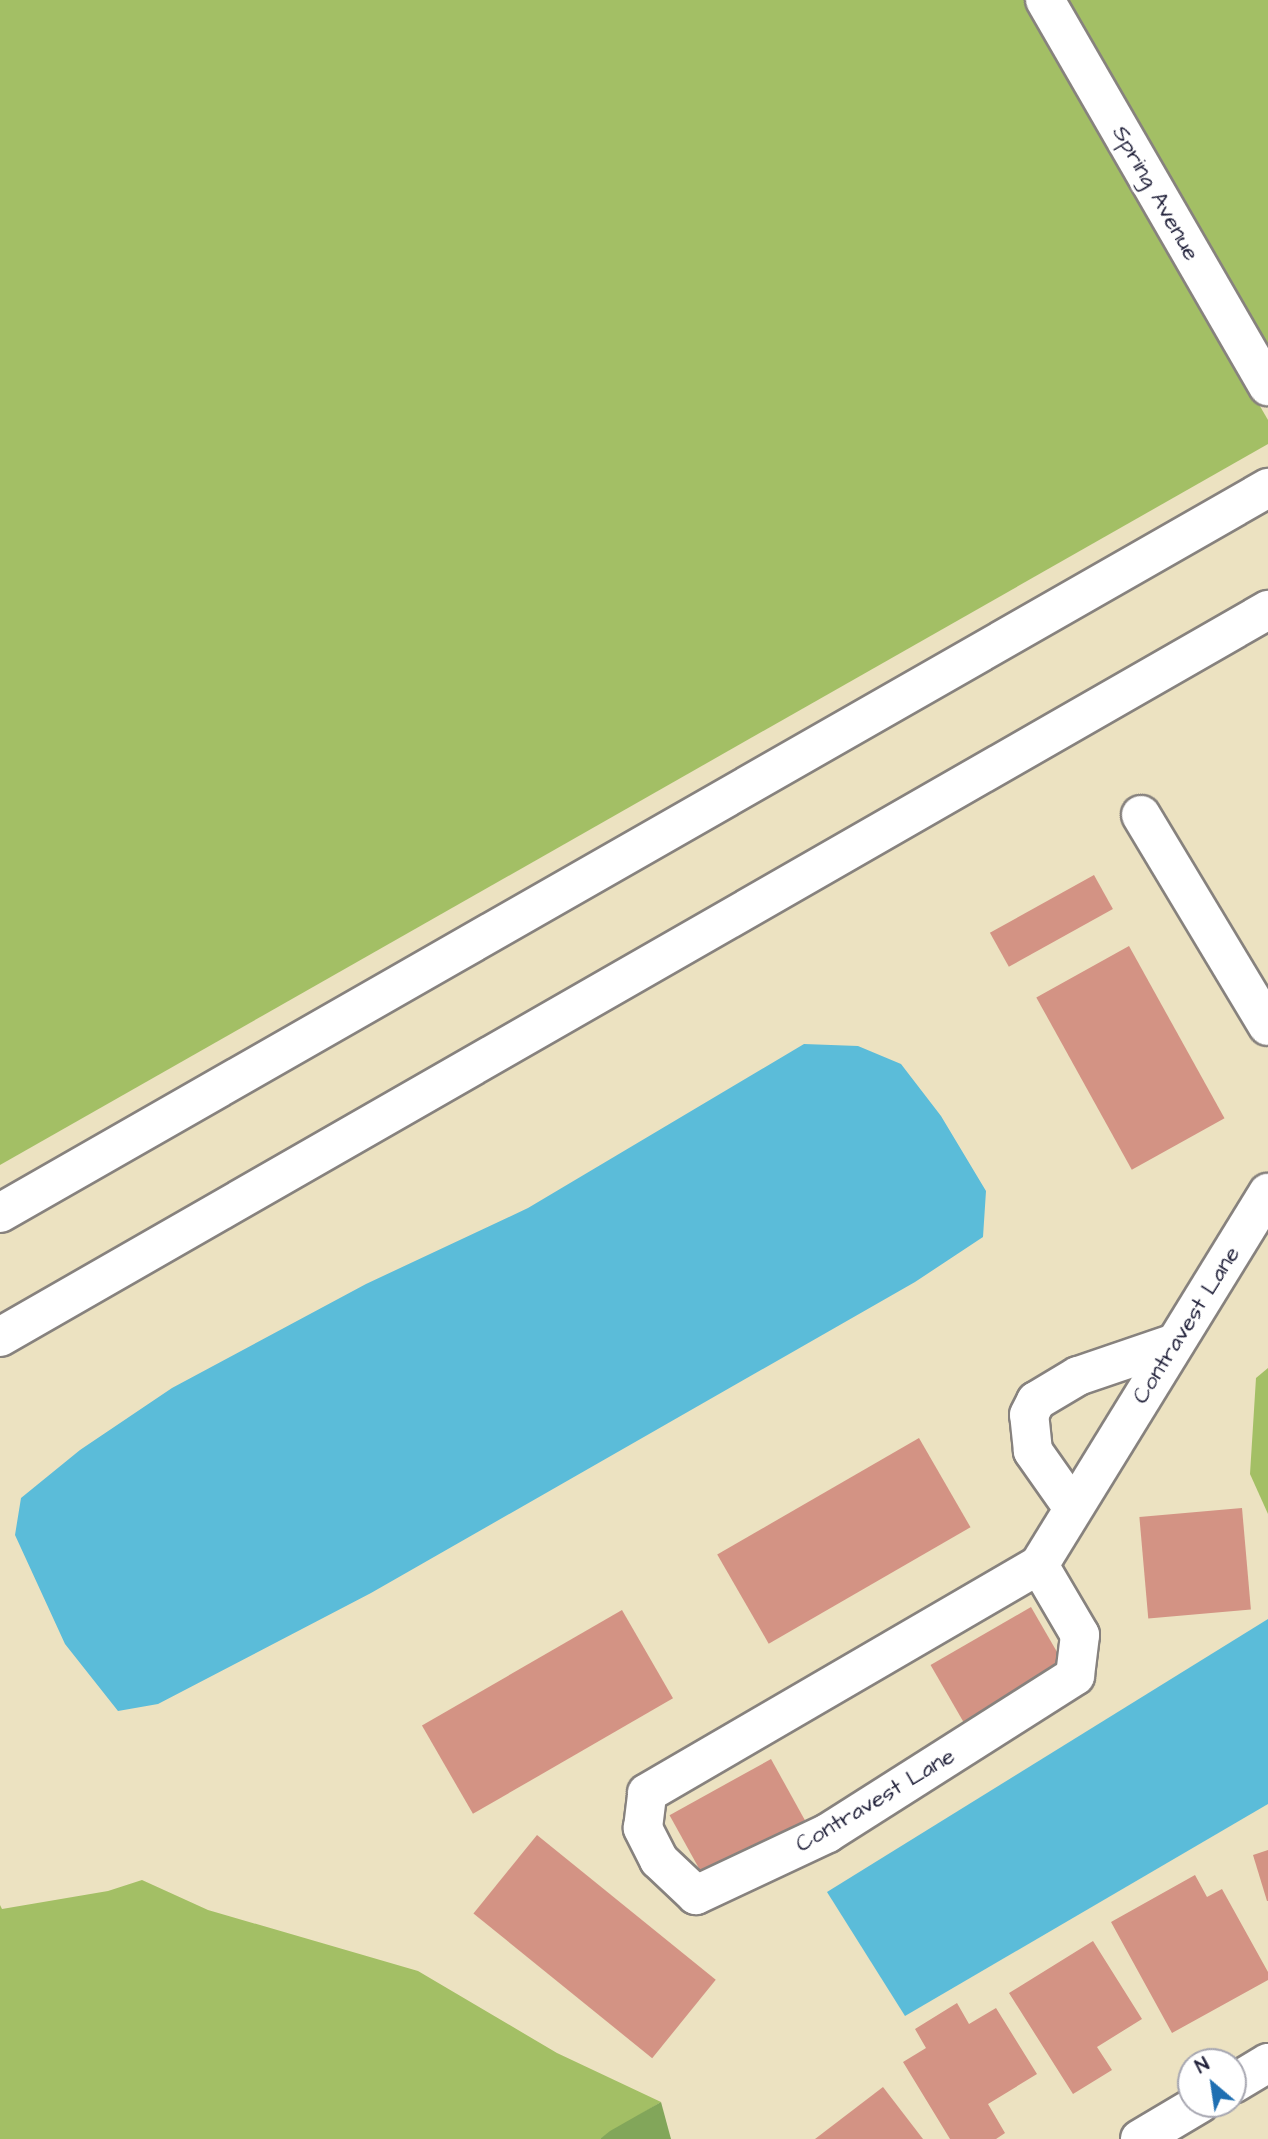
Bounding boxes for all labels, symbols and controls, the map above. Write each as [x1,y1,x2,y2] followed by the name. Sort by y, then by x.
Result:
[1106,121,1206,265] street label: Spring Avenue
[1126,1241,1246,1409] street label: Contravest Lane
[791,1742,959,1858] street label: Contravest Lane
[1177,2048,1247,2118] north arrow
[1191,2051,1214,2081] text: N

